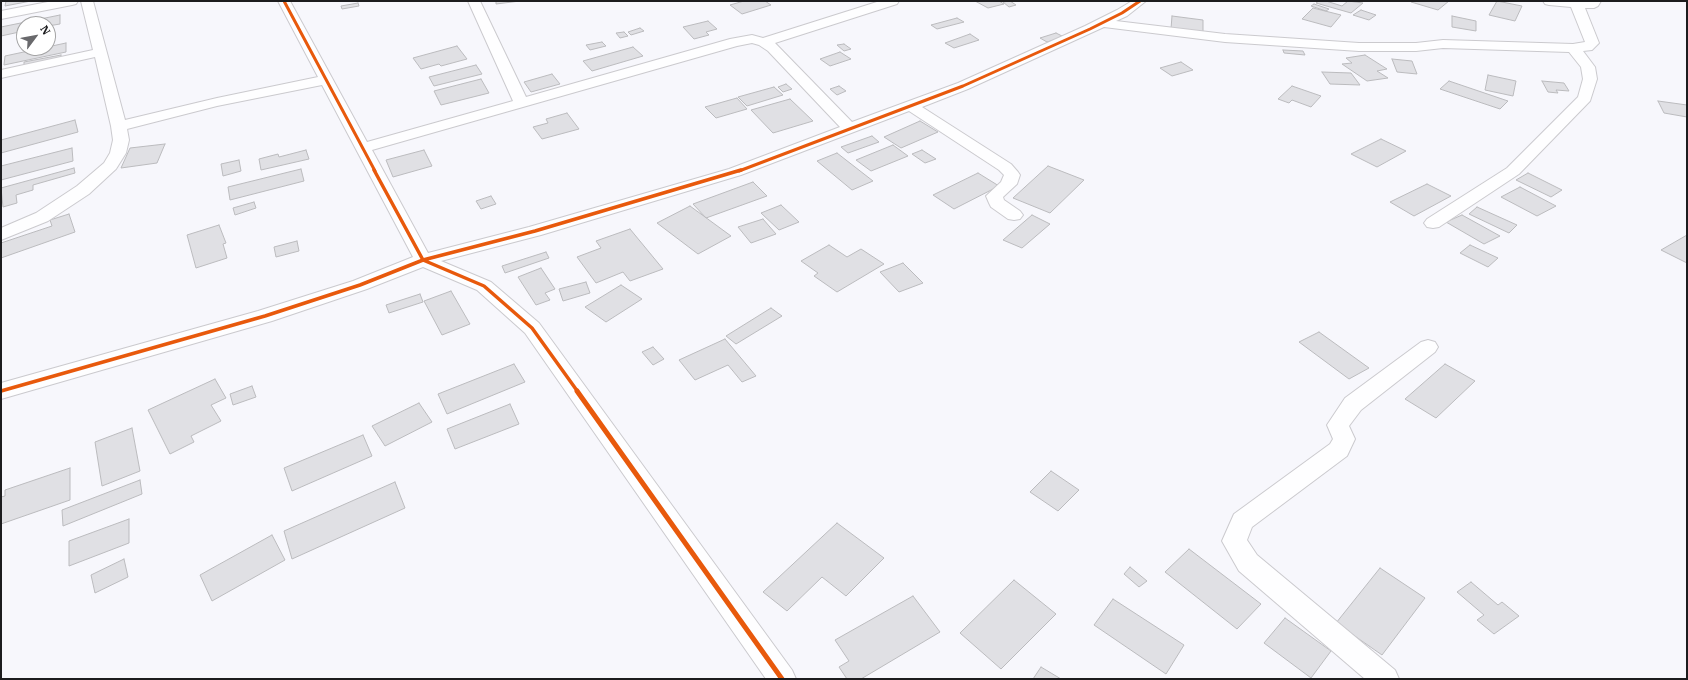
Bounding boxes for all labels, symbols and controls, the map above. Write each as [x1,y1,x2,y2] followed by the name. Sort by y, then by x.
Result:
[16,16,56,56] north arrow
[37,23,54,38] text: N

